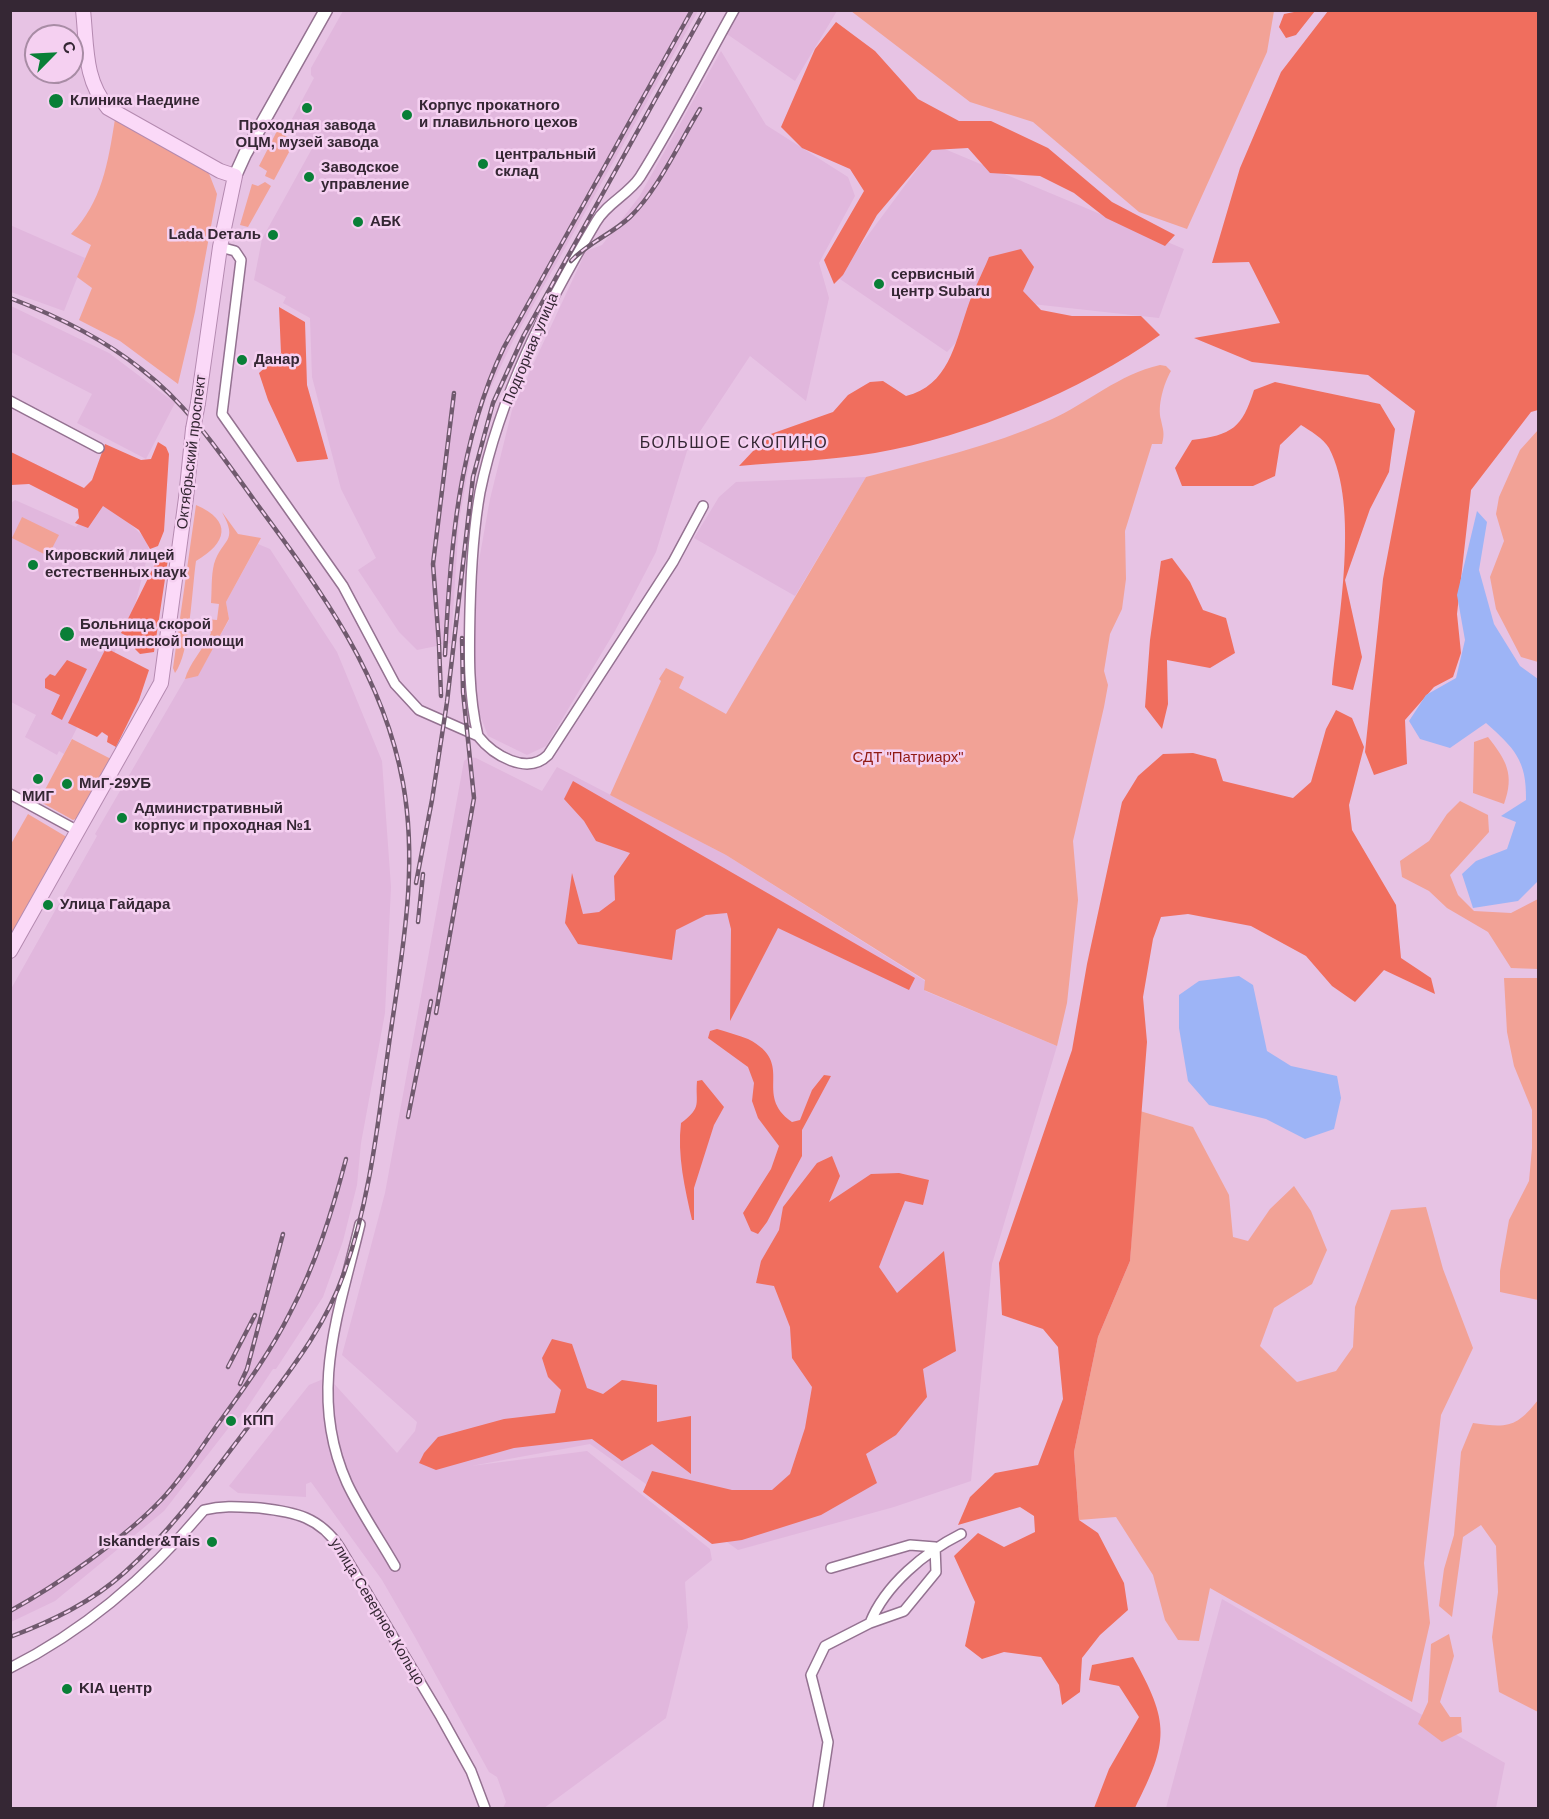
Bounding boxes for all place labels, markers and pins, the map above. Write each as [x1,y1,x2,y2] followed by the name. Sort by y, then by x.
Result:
[47,92,65,110] marker: Клиника Наедине
[70,92,200,110] place label: Клиника Наедине
[419,97,578,132] place label: Корпус прокатного и плавильного цехов
[300,101,314,115] marker: Проходная завода ОЦМ, музей завода
[400,108,414,122] marker: Корпус прокатного и плавильного цехов
[236,117,378,152] place label: Проходная завода ОЦМ, музей завода
[495,146,596,181] place label: центральный склад
[476,157,490,171] marker: центральный склад
[321,159,409,194] place label: Заводское управление
[302,170,316,184] marker: Заводское управление
[370,213,401,231] place label: АБК
[351,215,365,229] marker: АБК
[168,226,261,244] place label: Lada Dеталь
[266,228,280,242] marker: Lada Dеталь
[891,266,990,301] place label: сервисный центр Subaru
[872,277,886,291] marker: сервисный центр Subaru
[254,351,300,369] place label: Данар
[235,353,249,367] marker: Данар
[45,547,187,582] place label: Кировский лицей естественных наук
[26,558,40,572] marker: Кировский лицей естественных наук
[80,616,244,651] place label: Больница скорой медицинской помощи
[58,625,76,643] marker: Больница скорой медицинской помощи
[31,772,45,786] marker: МИГ
[79,775,151,793] place label: МиГ-29УБ
[60,777,74,791] marker: МиГ-29УБ
[22,788,54,806] place label: МИГ
[134,800,311,835] place label: Административный корпус и проходная №1
[115,811,129,825] marker: Административный корпус и проходная №1
[60,896,170,914] place label: Улица Гайдара
[41,898,55,912] marker: Улица Гайдара
[243,1412,274,1430] place label: КПП
[224,1414,238,1428] marker: КПП
[99,1533,200,1551] place label: Iskander&Tais
[205,1535,219,1549] marker: Iskander&Tais
[79,1680,152,1698] place label: KIA центр
[60,1682,74,1696] marker: KIA центр

